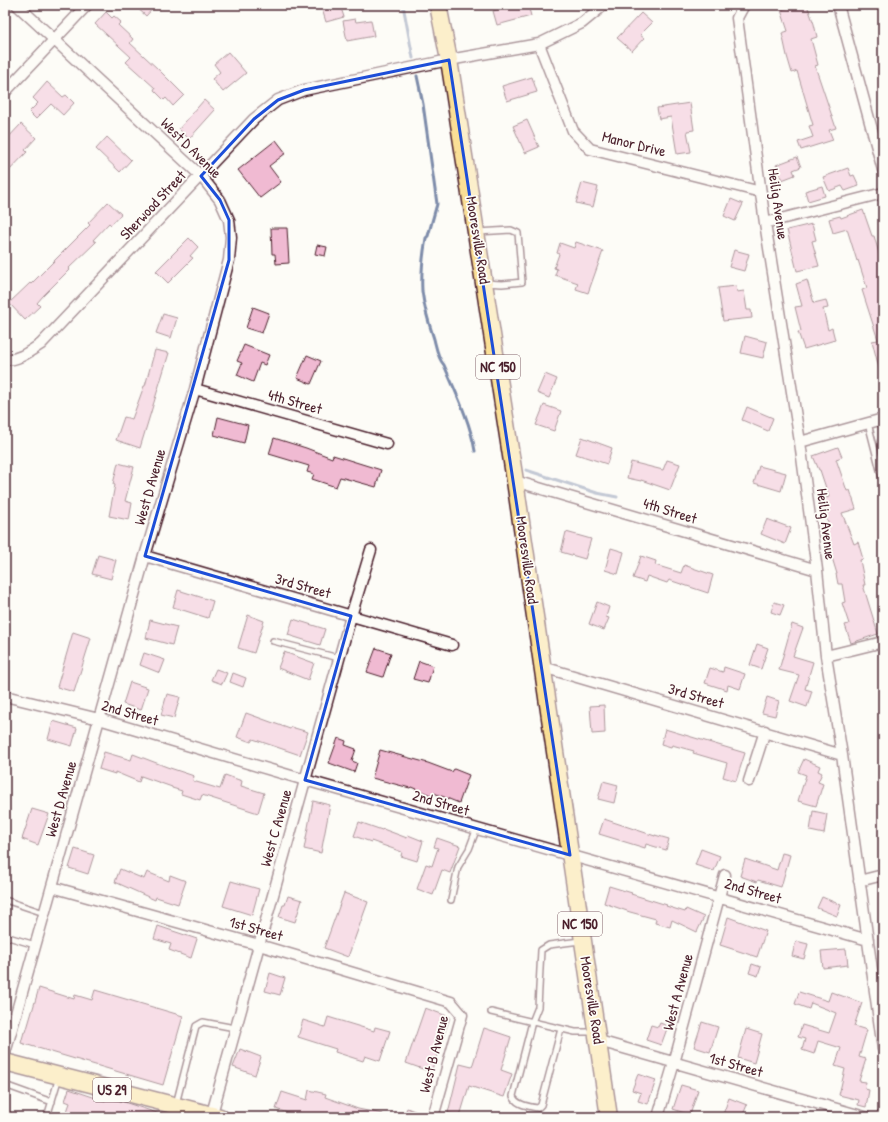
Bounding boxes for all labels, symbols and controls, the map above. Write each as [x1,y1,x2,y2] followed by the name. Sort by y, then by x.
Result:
[156,113,226,183] street label: West D Avenue
[600,125,668,162] street label: Manor Drive
[115,165,191,244] street label: Sherwood Street
[763,167,794,241] street label: Heilig Avenue
[461,195,496,285] street label: Mooresville Road
[476,355,520,379] road number: NC 150
[266,384,325,419] street label: 4th Street
[129,446,170,527] street label: West D Avenue
[812,487,841,561] street label: Heilig Avenue
[641,492,701,529] street label: 4th Street
[511,515,544,605] street label: Mooresville Road
[273,568,334,604] street label: 3rd Street
[666,678,727,714] street label: 3rd Street
[99,694,162,731] street label: 2nd Street
[40,758,81,839] street label: West D Avenue
[410,784,473,821] street label: 2nd Street
[254,787,297,869] street label: West C Avenue
[722,872,785,909] street label: 2nd Street
[227,911,286,946] street label: 1st Street
[558,912,602,936] road number: NC 150
[657,951,698,1032] street label: West A Avenue
[575,955,610,1045] street label: Mooresville Road
[414,1013,453,1095] street label: West B Avenue
[707,1047,766,1082] street label: 1st Street
[93,1078,131,1102] road number: US 29

